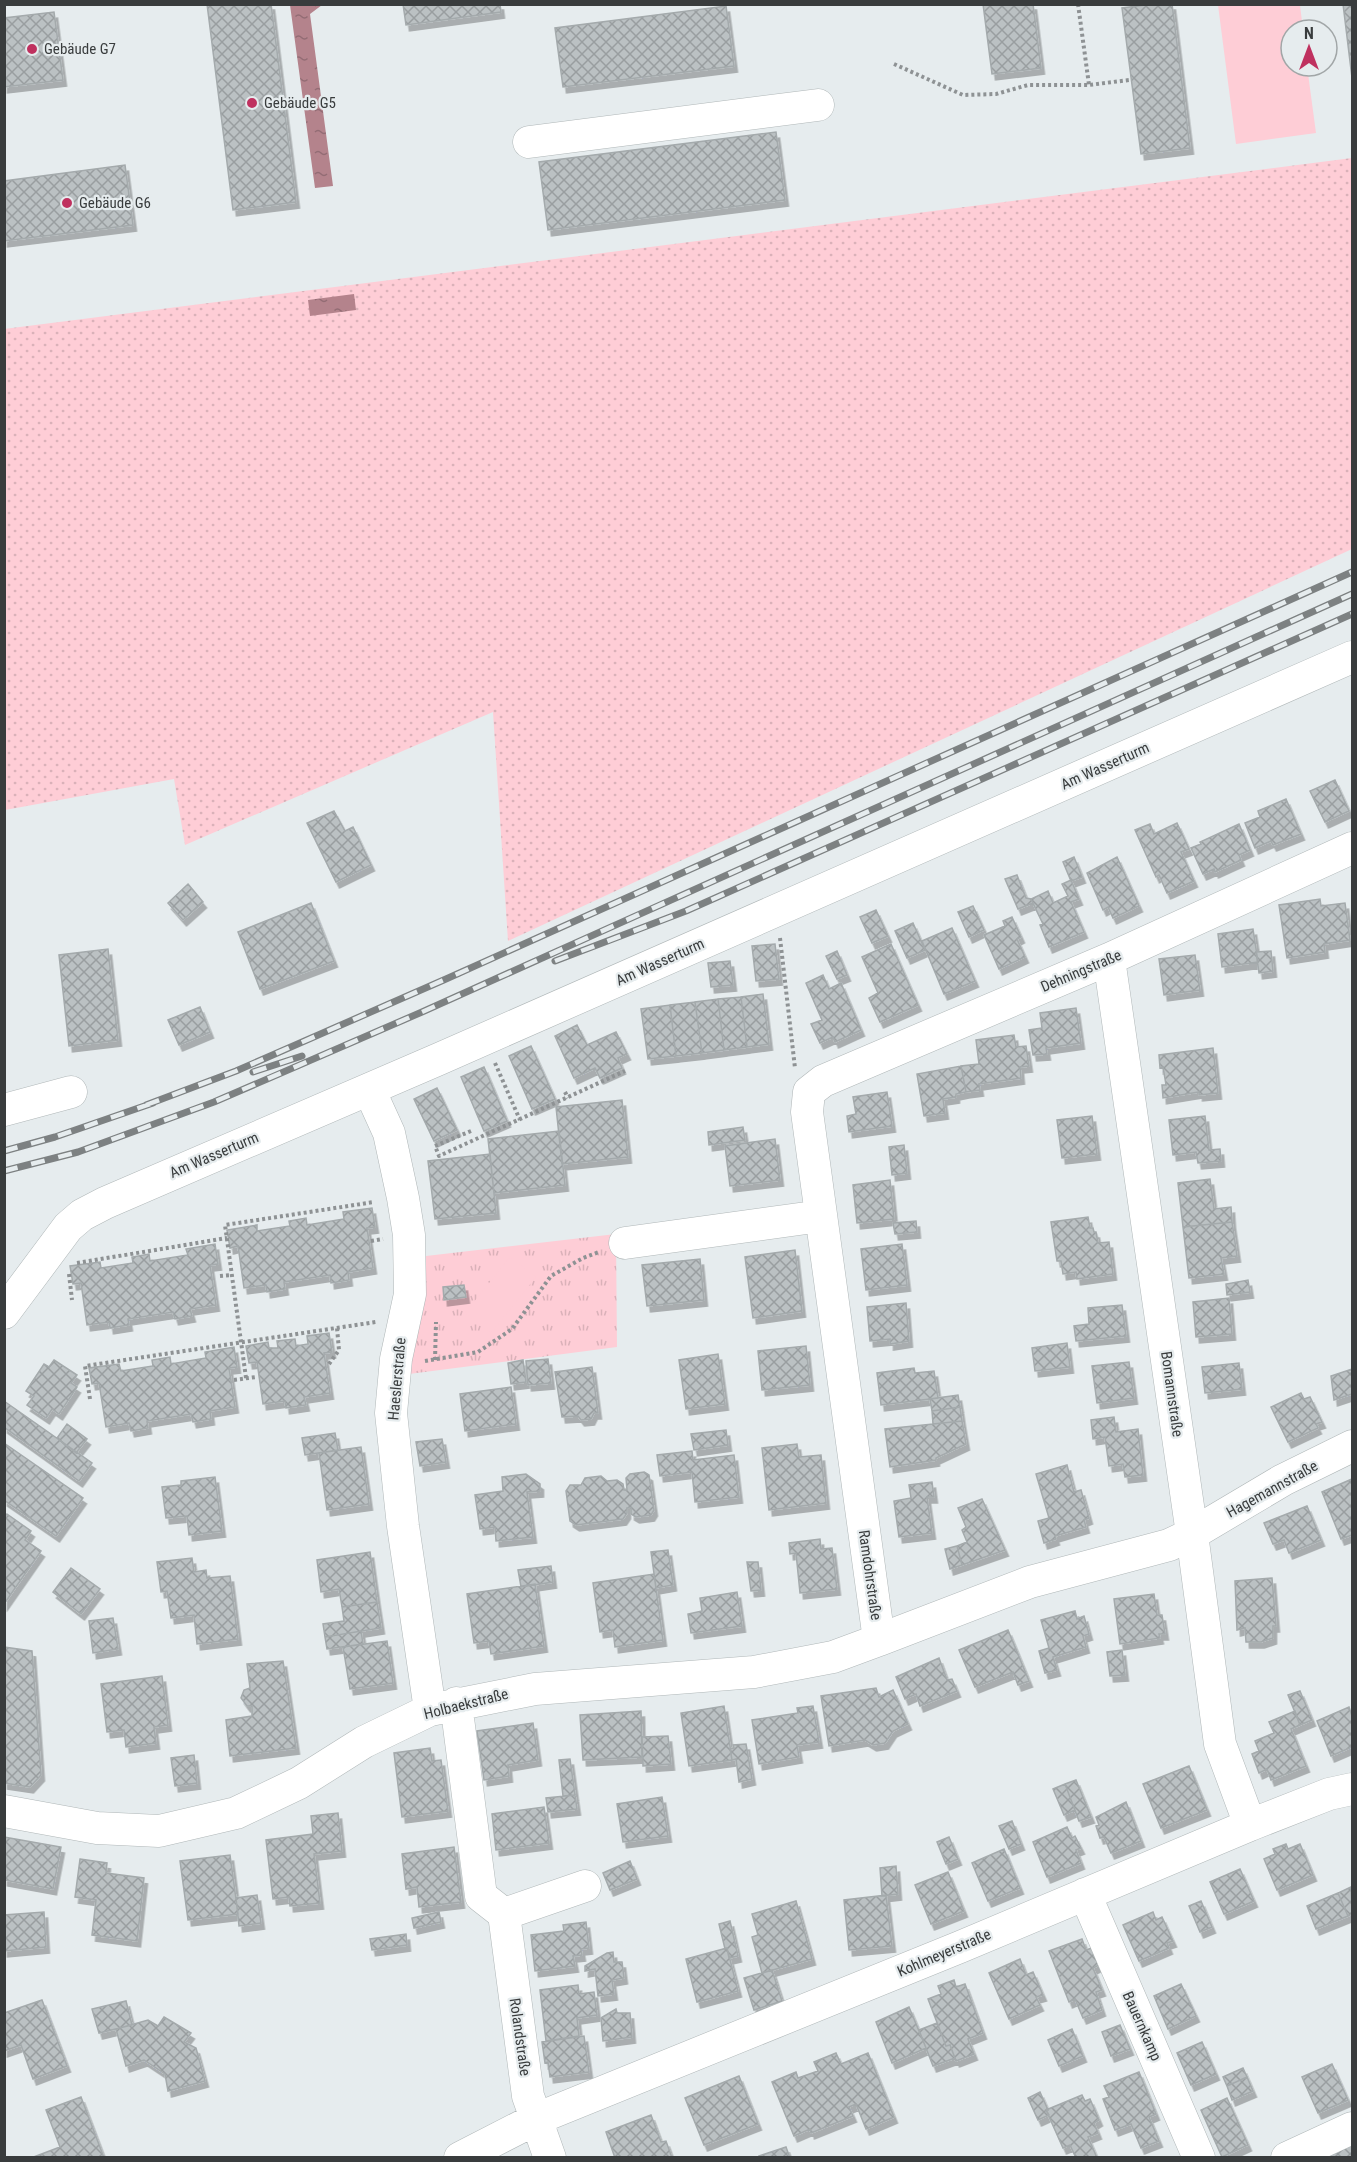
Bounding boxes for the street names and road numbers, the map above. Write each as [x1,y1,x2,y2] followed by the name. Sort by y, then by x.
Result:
[1058,738,1152,794] street label: Am Wasserturm
[613,934,707,990] street label: Am Wasserturm
[1038,946,1124,996] street label: Dehningstraße
[167,1128,261,1182] street label: Am Wasserturm
[384,1337,410,1421] street label: Haeslerstraße
[1157,1350,1187,1438] street label: Bomannstraße
[1223,1457,1321,1521] street label: Hagemannstraße
[855,1529,885,1621] street label: Ramdohrstraße
[422,1685,510,1723] street label: Holbaekstraße
[895,1925,993,1981] street label: Kohlmeyerstraße
[1119,1988,1165,2064] street label: Bauernkamp
[506,1997,534,2077] street label: Rolandstraße

